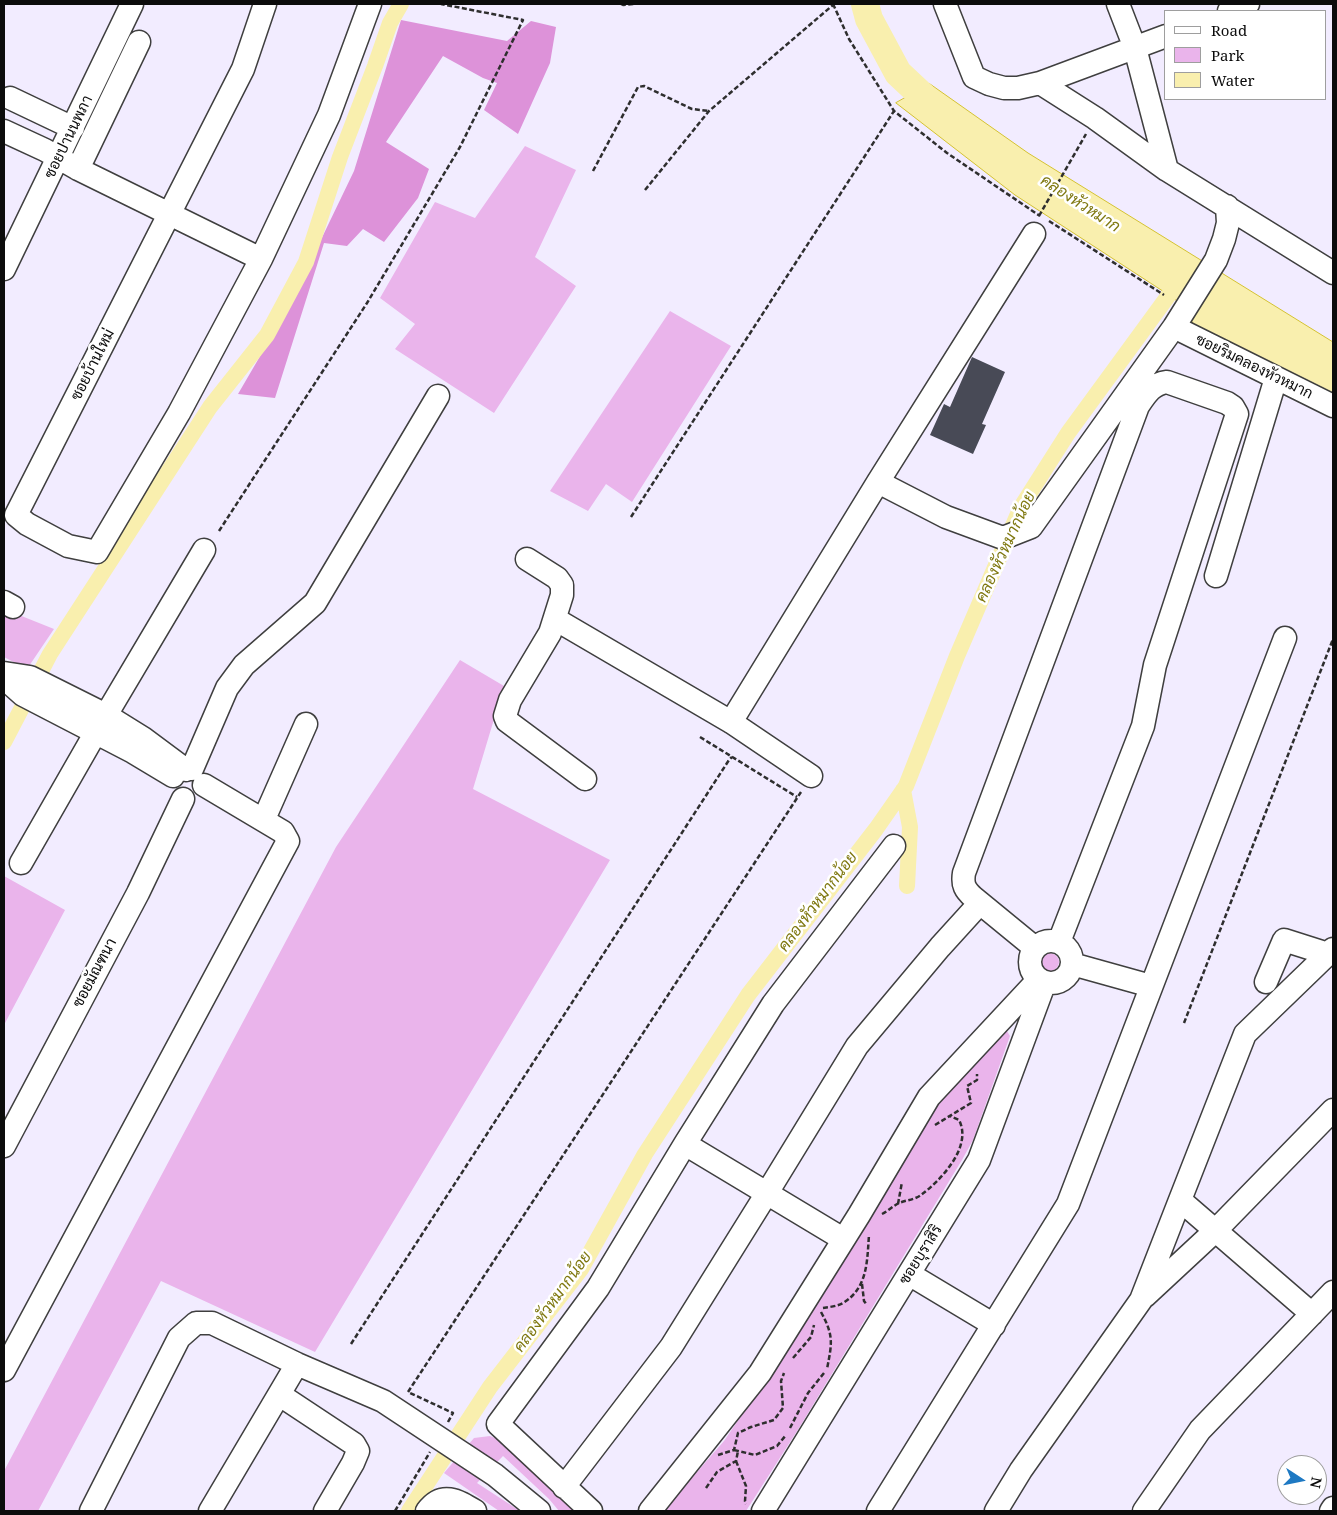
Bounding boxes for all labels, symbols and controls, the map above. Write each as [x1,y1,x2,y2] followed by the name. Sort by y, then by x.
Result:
[1164,10,1327,100] legend
[1211,20,1247,40] text: Road
[1211,45,1244,65] text: Park
[1211,70,1254,90] text: Water
[41,93,97,181] street label: ซอยปานนพภา
[1037,171,1123,237] water label: คลองหัวหมาก
[67,326,119,404] street label: ซอยบ้านใหม่
[1192,331,1316,403] street label: ซอยริมคลองหัวหมาก
[972,489,1040,605] water label: คลองหัวหมากน้อย
[774,848,862,956] water label: คลองหัวหมากน้อย
[69,935,121,1011] street label: ซอยมัณฑนา
[896,1222,946,1288] street label: ซอยบุราสิริ
[510,1248,596,1356] water label: คลองหัวหมากน้อย
[1277,1455,1327,1505] north arrow
[1306,1476,1327,1490] text: N

